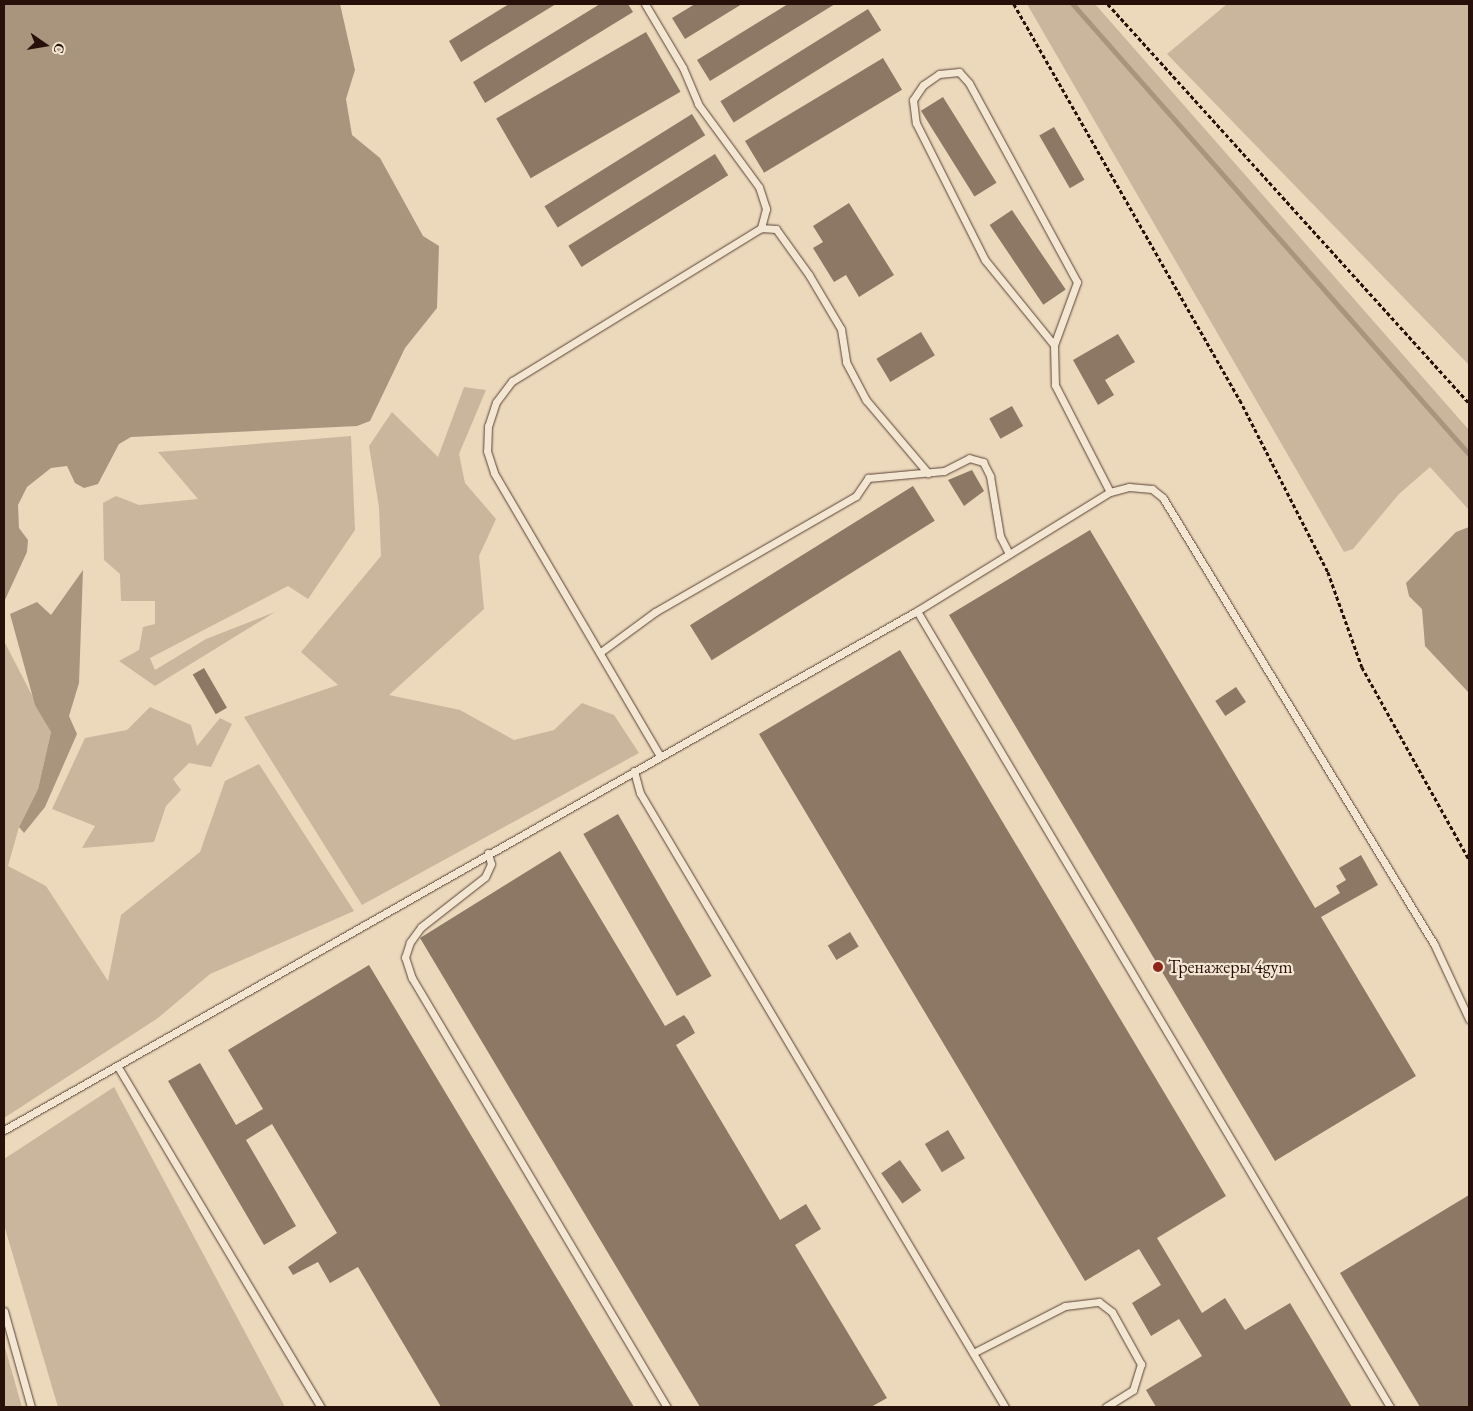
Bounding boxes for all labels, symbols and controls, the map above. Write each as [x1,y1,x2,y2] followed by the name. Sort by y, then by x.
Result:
[20,20,70,70] north arrow
[50,42,70,55] text: С
[1168,956,1292,978] place label: Тренажеры 4gym
[1152,961,1164,973] marker: Тренажеры 4gym

